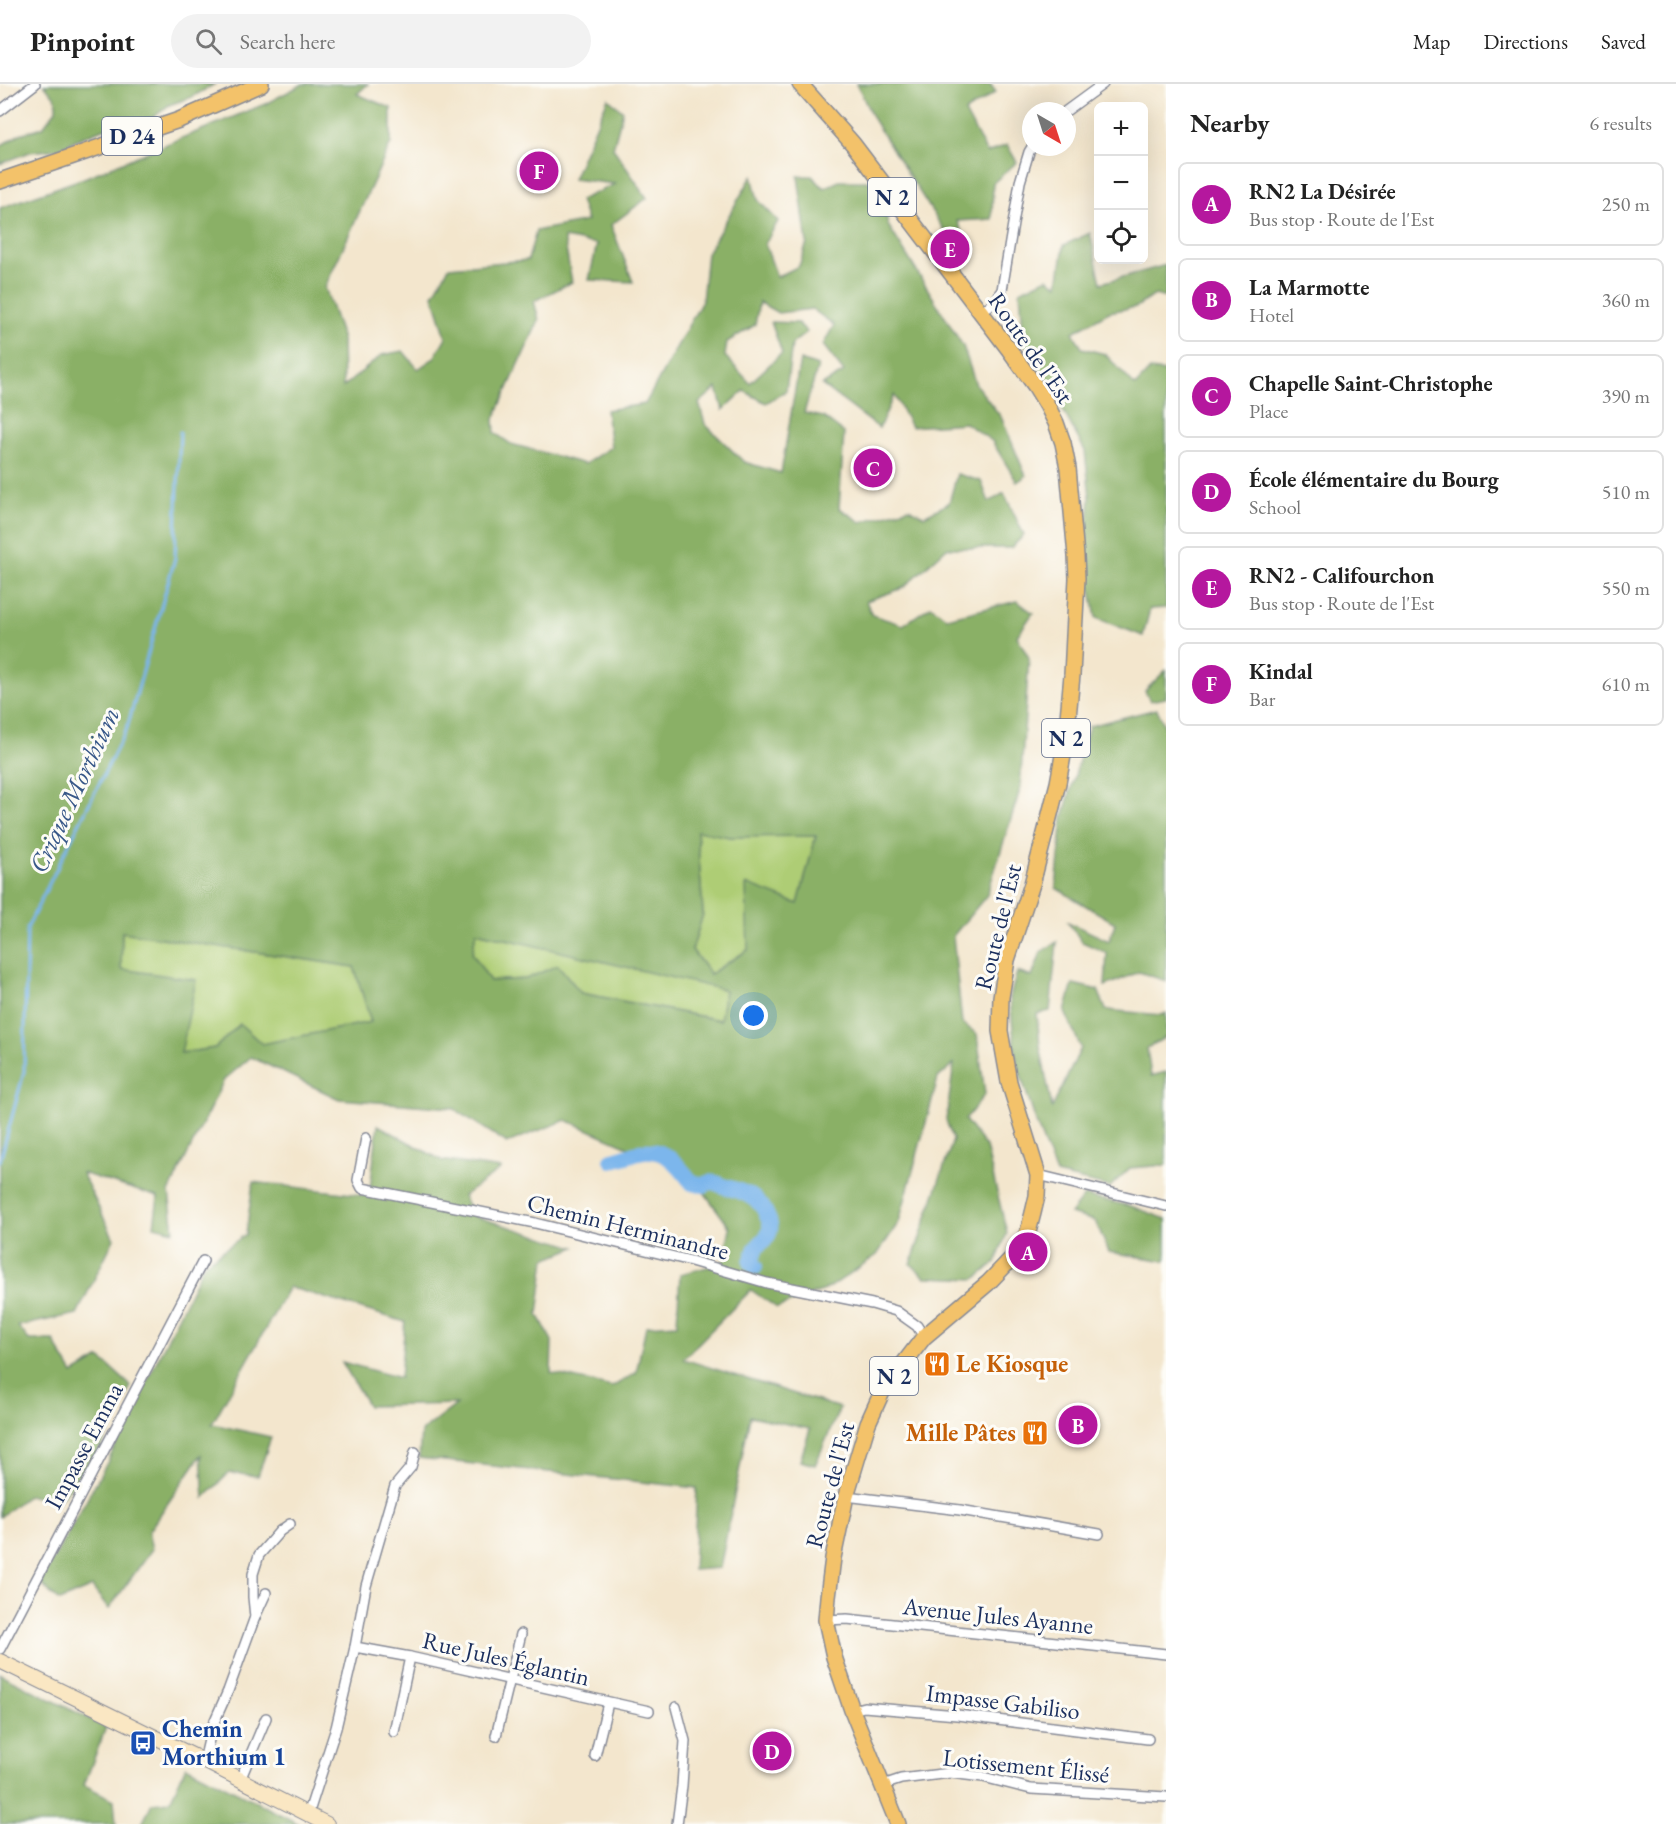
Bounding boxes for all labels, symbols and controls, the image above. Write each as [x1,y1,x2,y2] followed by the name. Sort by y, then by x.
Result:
[171,14,591,68] search box
[30,23,135,59] text: Pinpoint
[192,25,225,58] icon: search
[240,27,335,56] text: Search here
[1413,28,1450,55] text: Map
[1483,28,1568,55] text: Directions
[1601,28,1646,55] text: Saved
[1022,102,1076,156] north arrow
[1094,102,1148,264] map controls
[1094,102,1148,156] button: +
[1190,106,1270,140] text: Nearby
[1589,110,1652,136] text: 6 results
[102,117,162,155] road number: D 24
[520,148,558,194] pin: F
[1094,156,1148,210] button: −
[1249,177,1396,206] text: RN2 La Désirée
[868,178,916,216] road number: N 2
[1204,191,1219,217] text: A
[1602,191,1650,217] text: 250 m
[1249,206,1434,232] text: Bus stop · Route de l'Est
[1094,210,1148,264] button: locate
[930,226,970,272] pin: E
[1249,273,1370,302] text: La Marmotte
[982,286,1081,410] street label: Route de l'Est
[1205,287,1218,313] text: B
[1602,287,1650,313] text: 360 m
[1249,302,1294,328] text: Hotel
[1249,369,1493,398] text: Chapelle Saint-Christophe
[1204,383,1219,409] text: C
[1602,383,1650,409] text: 390 m
[1249,398,1288,424] text: Place
[854,446,892,490] pin: C
[1249,465,1499,494] text: École élémentaire du Bourg
[1204,479,1219,505] text: D
[1602,479,1650,505] text: 510 m
[1249,494,1301,520] text: School
[1249,561,1434,590] text: RN2 - Califourchon
[1206,575,1217,601] text: E
[1602,575,1650,601] text: 550 m
[1249,590,1434,616] text: Bus stop · Route de l'Est
[1249,657,1313,686] text: Kindal
[1206,671,1217,697] text: F
[1602,671,1650,697] text: 610 m
[1249,686,1275,712] text: Bar
[21,702,128,879] water label: Crique Morthium
[1042,719,1090,757] road number: N 2
[967,860,1028,993] street label: Route de l'Est
[739,1001,768,1030] your location
[524,1186,732,1267] street label: Chemin Herminandre
[1008,1230,1048,1274] pin: A
[956,1348,1068,1380] place label: Le Kiosque
[922,1349,952,1379] restaurant icon: Le Kiosque
[870,1357,918,1395] road number: N 2
[37,1377,130,1514] street label: Impasse Emma
[1058,1402,1098,1448] pin: B
[906,1417,1016,1448] place label: Mille Pâtes
[798,1418,861,1551] street label: Route de l'Est
[1020,1418,1050,1448] restaurant icon: Mille Pâtes
[900,1590,1095,1641] street label: Avenue Jules Ayanne
[420,1624,593,1693] street label: Rue Jules Églantin
[924,1677,1082,1726] street label: Impasse Gabiliso
[162,1713,286,1772] place label: Chemin Morthium 1
[128,1728,158,1758] bus stop icon: Chemin Morthium 1
[752,1728,792,1774] pin: D
[941,1741,1111,1790] street label: Lotissement Élissé

